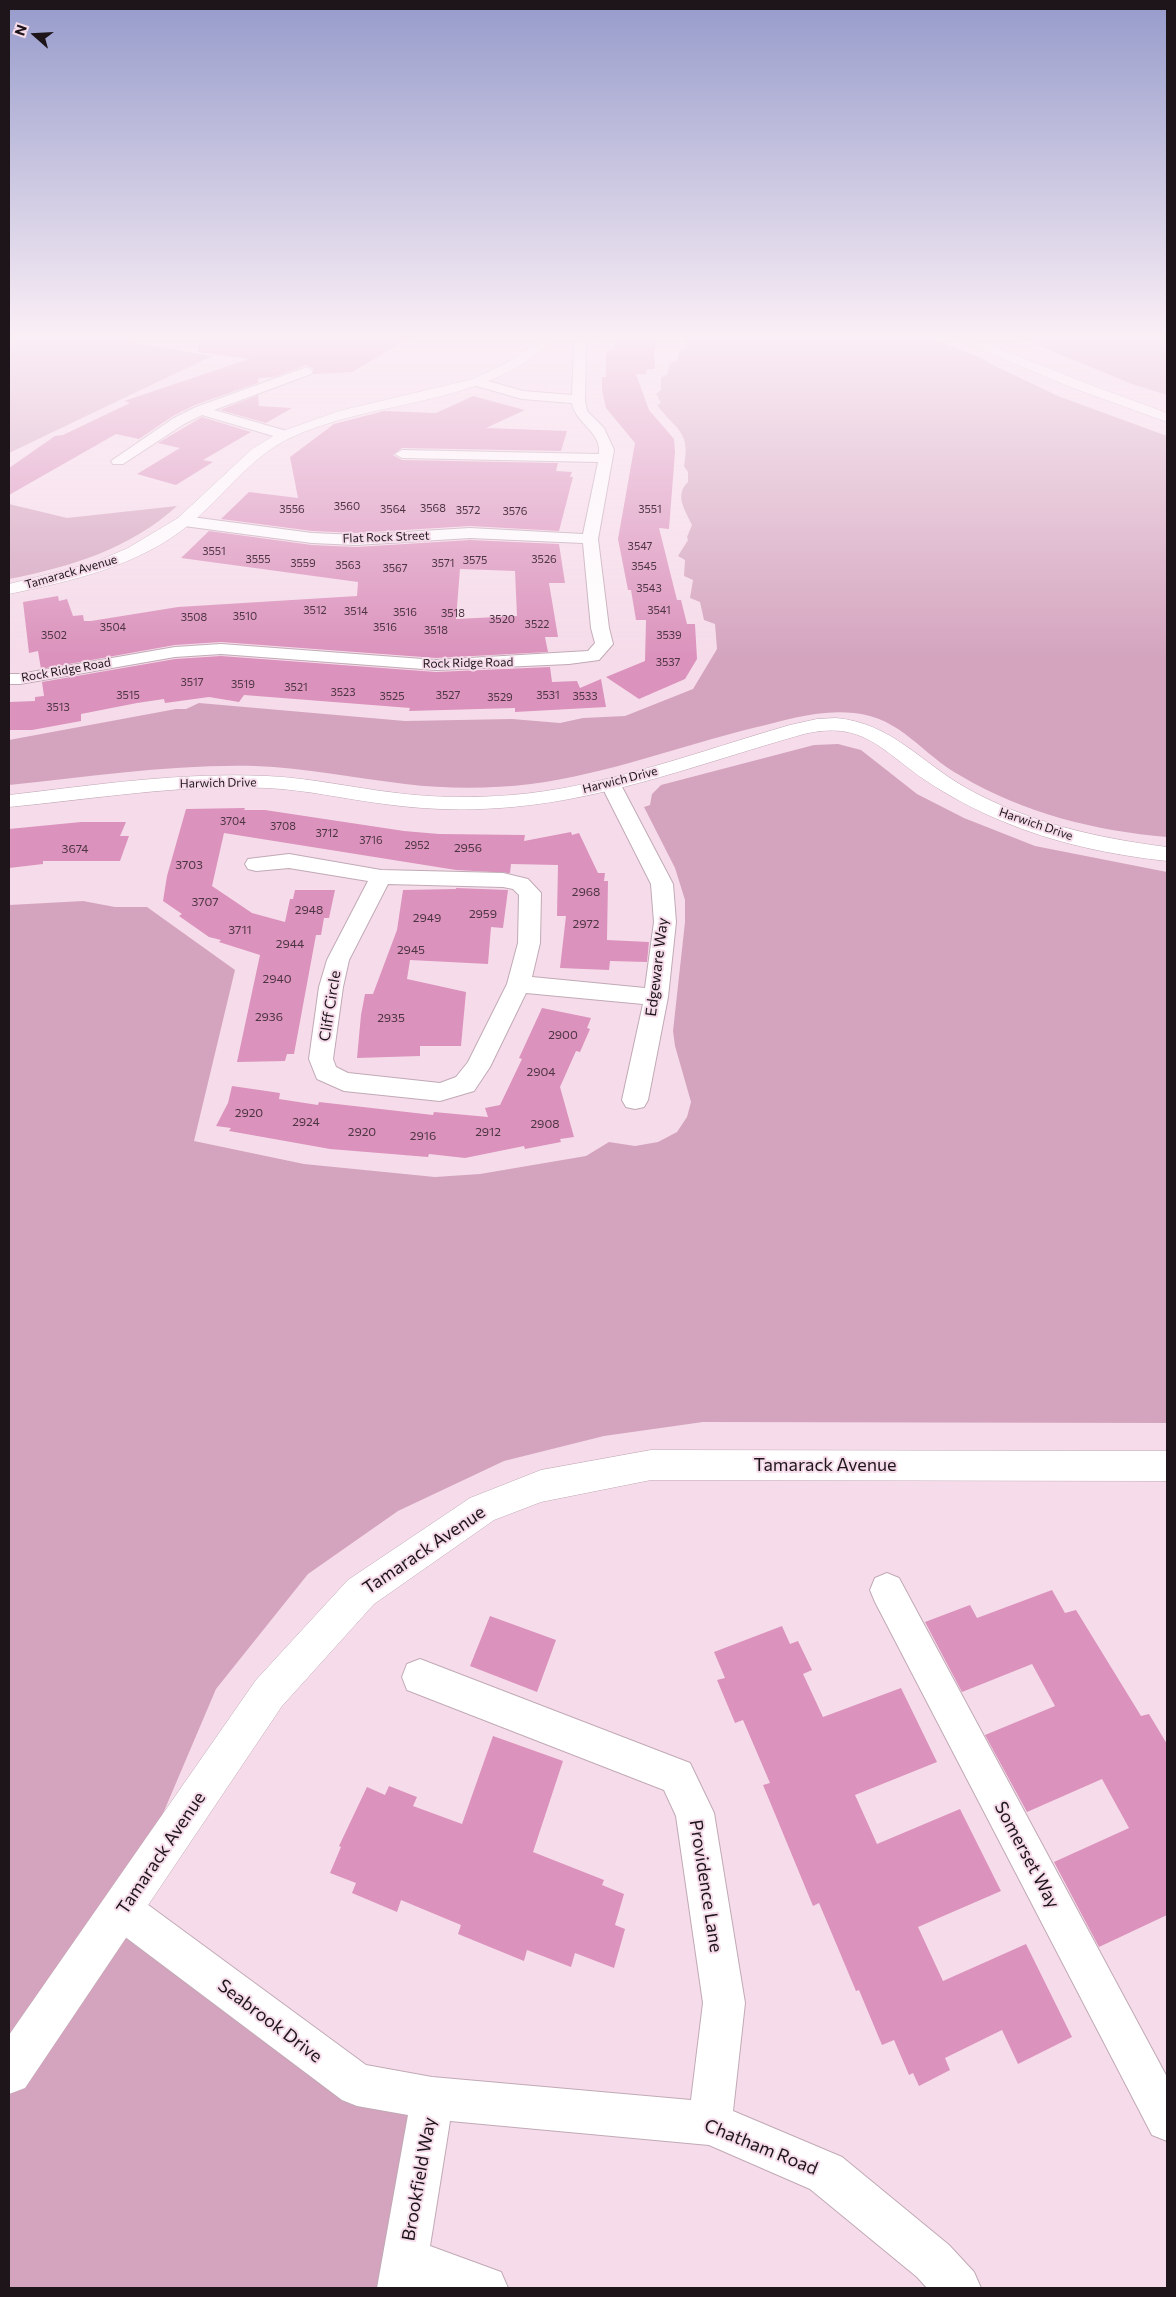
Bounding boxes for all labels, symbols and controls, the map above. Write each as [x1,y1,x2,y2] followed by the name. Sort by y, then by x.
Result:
[10,10,60,60] north arrow
[11,22,30,38] text: N
[334,499,360,513] house number: 3560
[420,501,446,515] house number: 3568
[279,502,305,516] house number: 3556
[380,502,406,516] house number: 3564
[638,502,662,516] house number: 3551
[456,503,480,517] house number: 3572
[502,504,528,518] house number: 3576
[342,528,430,546] street label: Flat Rock Street
[628,539,652,553] house number: 3547
[202,544,226,558] house number: 3551
[23,552,119,592] street label: Tamarack Avenue
[245,552,271,566] house number: 3555
[531,552,557,566] house number: 3526
[463,553,487,567] house number: 3575
[290,556,316,570] house number: 3559
[431,556,455,570] house number: 3571
[335,558,361,572] house number: 3563
[631,559,657,573] house number: 3545
[382,561,408,575] house number: 3567
[636,581,662,595] house number: 3543
[303,603,327,617] house number: 3512
[647,603,671,617] house number: 3541
[344,604,368,618] house number: 3514
[393,605,417,619] house number: 3516
[441,606,465,620] house number: 3518
[233,609,257,623] house number: 3510
[181,610,207,624] house number: 3508
[489,612,515,626] house number: 3520
[525,617,549,631] house number: 3522
[100,620,126,634] house number: 3504
[373,620,397,634] house number: 3516
[424,623,448,637] house number: 3518
[41,628,67,642] house number: 3502
[656,628,682,642] house number: 3539
[20,655,112,685] street label: Rock Ridge Road
[423,655,513,671] street label: Rock Ridge Road
[656,655,680,669] house number: 3537
[180,675,204,689] house number: 3517
[231,677,255,691] house number: 3519
[284,680,308,694] house number: 3521
[331,685,355,699] house number: 3523
[116,688,140,702] house number: 3515
[436,688,460,702] house number: 3527
[536,688,560,702] house number: 3531
[379,689,405,703] house number: 3525
[572,689,598,703] house number: 3533
[487,690,513,704] house number: 3529
[46,700,70,714] house number: 3513
[581,764,659,796] street label: Harwich Drive
[179,775,257,791] street label: Harwich Drive
[997,805,1075,843] street label: Harwich Drive
[220,814,246,828] house number: 3704
[270,819,296,833] house number: 3708
[316,826,338,840] house number: 3712
[359,833,383,847] house number: 3716
[404,838,430,852] house number: 2952
[454,841,482,855] house number: 2956
[62,842,88,856] house number: 3674
[175,858,203,872] house number: 3703
[572,885,600,899] house number: 2968
[191,895,219,909] house number: 3707
[295,903,323,917] house number: 2948
[469,907,497,921] house number: 2959
[413,911,441,925] house number: 2949
[573,917,599,931] house number: 2972
[642,917,672,1017] street label: Edgeware Way
[228,923,252,937] house number: 3711
[276,937,304,951] house number: 2944
[397,943,425,957] house number: 2945
[316,969,344,1043] street label: Cliff Circle
[263,972,291,986] house number: 2940
[255,1010,283,1024] house number: 2936
[377,1011,405,1025] house number: 2935
[548,1028,578,1042] house number: 2900
[527,1065,555,1079] house number: 2904
[235,1106,263,1120] house number: 2920
[292,1115,320,1129] house number: 2924
[530,1117,560,1131] house number: 2908
[348,1125,376,1139] house number: 2920
[475,1125,501,1139] house number: 2912
[410,1129,436,1143] house number: 2916
[753,1454,897,1476] street label: Tamarack Avenue
[359,1501,489,1599] street label: Tamarack Avenue
[112,1788,210,1918] street label: Tamarack Avenue
[990,1798,1064,1912] street label: Somerset Way
[685,1818,727,1954] street label: Providence Lane
[214,1975,326,2067] street label: Seabrook Drive
[701,2114,821,2180] street label: Chatham Road
[397,2115,441,2243] street label: Brookfield Way

